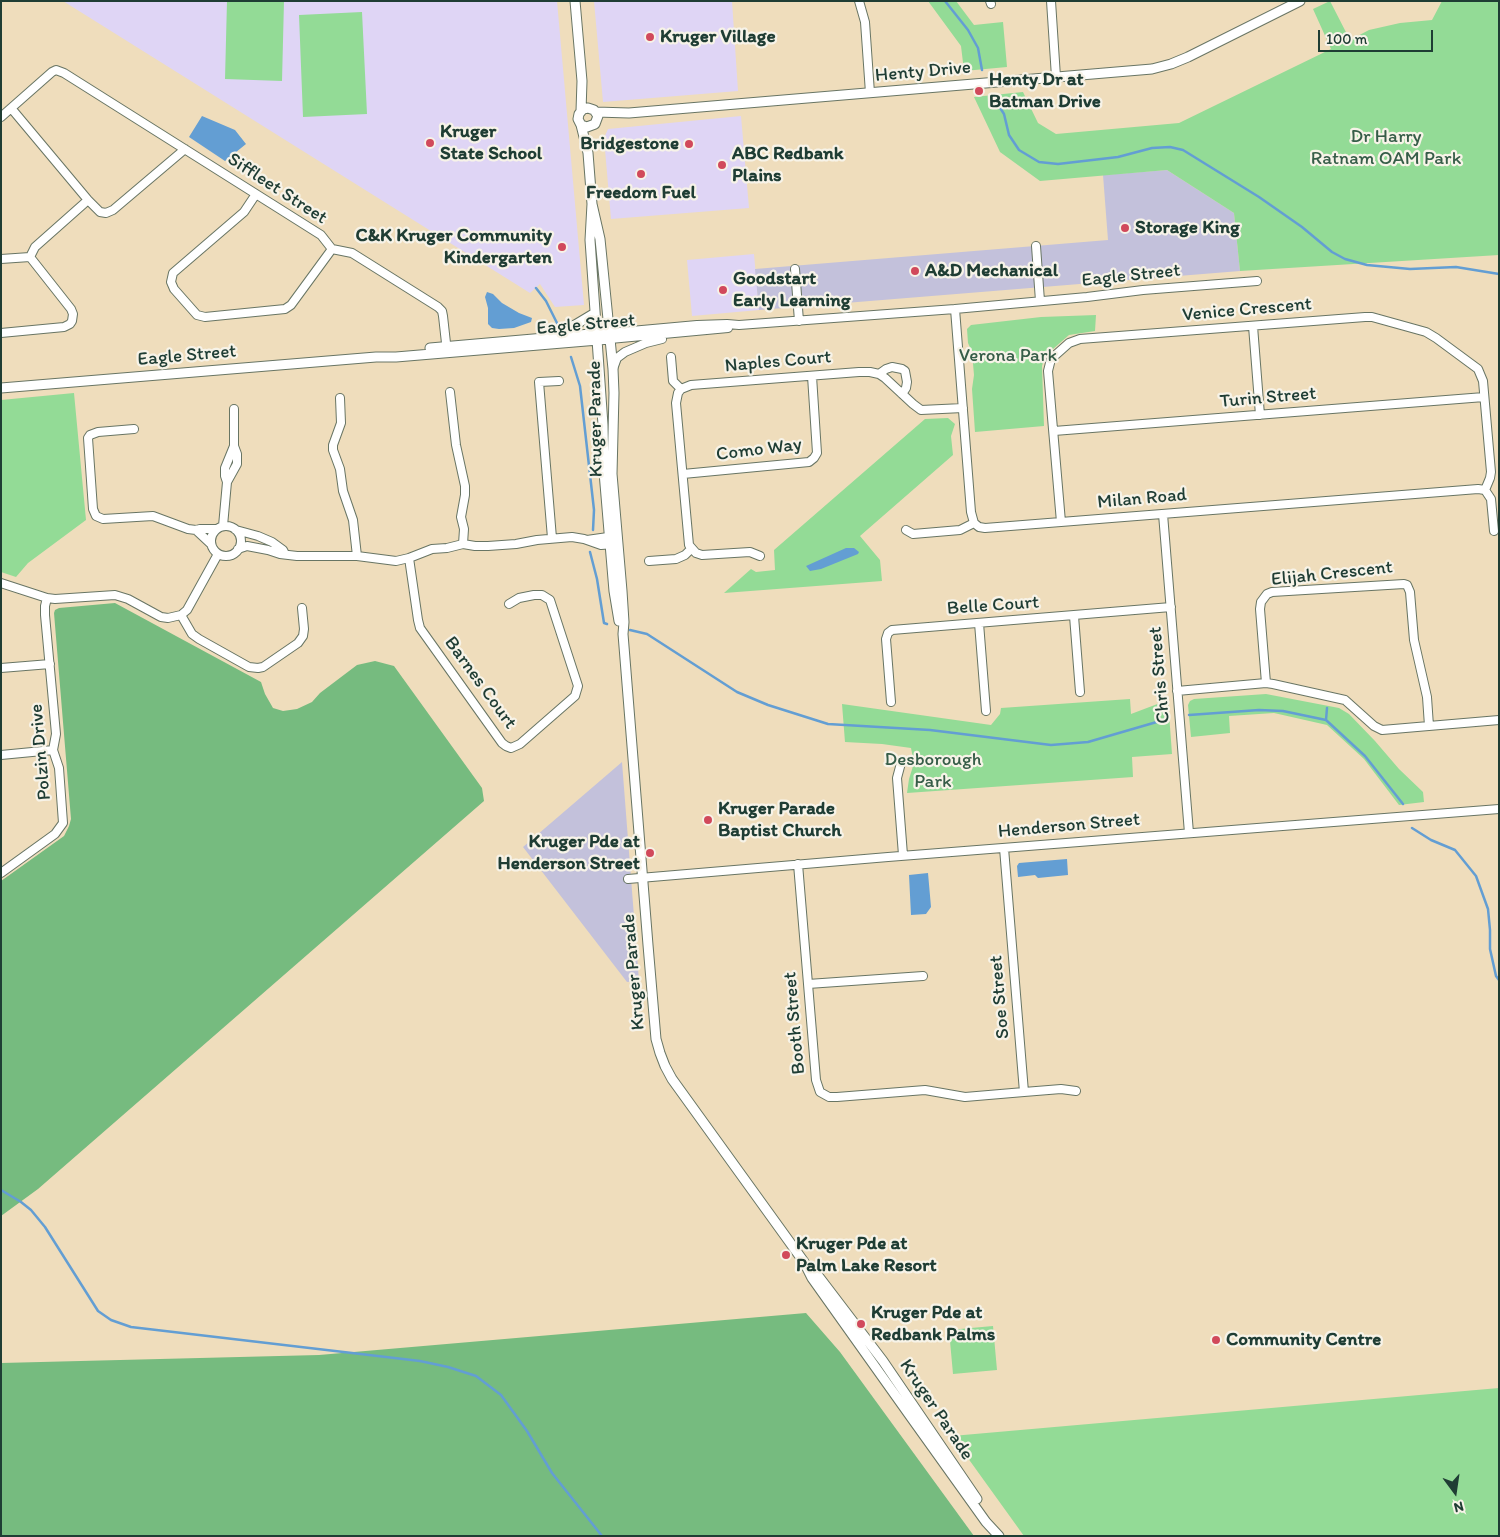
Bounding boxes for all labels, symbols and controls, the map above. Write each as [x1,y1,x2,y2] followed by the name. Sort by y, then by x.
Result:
[1320,20,1435,52] scale bar
[660,26,776,48] place label: Kruger Village
[1326,30,1367,48] text: 100 m
[644,31,656,43] marker: Kruger Village
[874,56,972,88] street label: Henty Drive
[989,69,1101,113] place label: Henty Dr at Batman Drive
[973,85,985,97] marker: Henty Dr at Batman Drive
[440,121,542,165] place label: Kruger State School
[1311,126,1461,170] park label: Dr Harry Ratnam OAM Park
[580,133,679,155] place label: Bridgestone
[424,137,436,149] marker: Kruger State School
[683,138,695,150] marker: Bridgestone
[732,143,844,187] place label: ABC Redbank Plains
[223,148,331,230] street label: Siffleet Street
[716,159,728,171] marker: ABC Redbank Plains
[635,168,647,180] marker: Freedom Fuel
[586,182,696,204] place label: Freedom Fuel
[1135,217,1240,239] place label: Storage King
[1119,222,1131,234] marker: Storage King
[356,225,552,269] place label: C&K Kruger Community Kindergarten
[556,241,568,253] marker: C&K Kruger Community Kindergarten
[1081,259,1181,293] street label: Eagle Street
[925,260,1058,282] place label: A&D Mechanical
[909,265,921,277] marker: A&D Mechanical
[733,268,851,312] place label: Goodstart Early Learning
[717,284,729,296] marker: Goodstart Early Learning
[1181,293,1313,327] street label: Venice Crescent
[536,309,636,341] street label: Eagle Street
[137,340,237,372] street label: Eagle Street
[959,345,1057,367] park label: Verona Park
[724,346,832,378] street label: Naples Court
[584,360,608,478] street label: Kruger Parade
[1219,382,1317,414] street label: Turin Street
[715,433,803,467] street label: Como Way
[1096,484,1188,514] street label: Milan Road
[1270,556,1394,592] street label: Elijah Crescent
[946,591,1040,621] street label: Belle Court
[1144,625,1176,725] street label: Chris Street
[439,632,521,734] street label: Barnes Court
[25,703,57,801] street label: Polzin Drive
[885,749,981,793] park label: Desborough Park
[718,798,841,842] place label: Kruger Parade Baptist Church
[997,808,1141,844] street label: Henderson Street
[702,814,714,826] marker: Kruger Parade Baptist Church
[498,831,640,875] place label: Kruger Pde at Henderson Street
[644,847,656,859] marker: Kruger Pde at Henderson Street
[618,913,650,1031] street label: Kruger Parade
[985,954,1015,1040] street label: Soe Street
[779,971,811,1075] street label: Booth Street
[796,1233,937,1277] place label: Kruger Pde at Palm Lake Resort
[780,1249,792,1261] marker: Kruger Pde at Palm Lake Resort
[871,1302,995,1346] place label: Kruger Pde at Redbank Palms
[855,1318,867,1330] marker: Kruger Pde at Redbank Palms
[1226,1329,1381,1351] place label: Community Centre
[1210,1334,1222,1346] marker: Community Centre
[894,1355,978,1465] street label: Kruger Parade
[1430,1467,1480,1517] north arrow
[1452,1498,1465,1516] text: N

